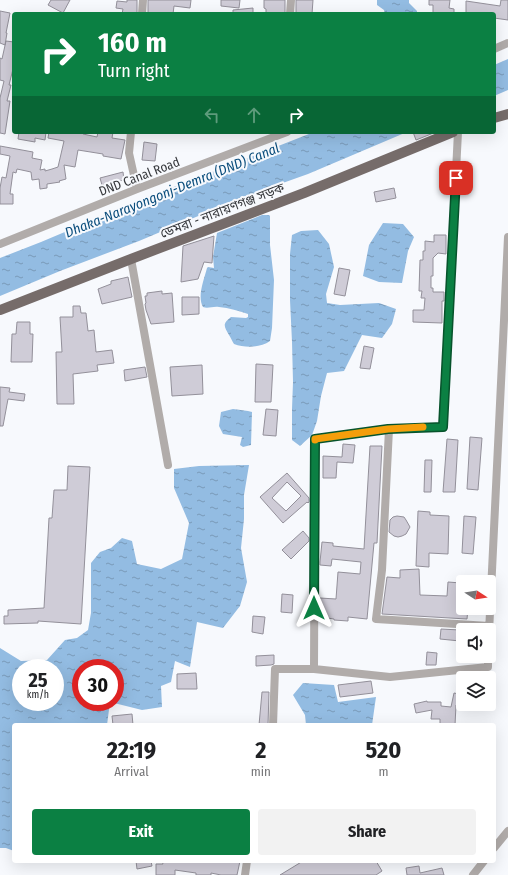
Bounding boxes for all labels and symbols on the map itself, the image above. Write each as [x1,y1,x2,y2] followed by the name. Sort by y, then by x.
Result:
[62,139,282,241] water label: Dhaka-Narayongonj-Demra (DND) Canal
[97,154,182,199] street label: DND Canal Road
[439,161,473,195] pin
[158,180,287,241] street label: ডেমরা - নারায়ণগঞ্জ সড়ক
[456,575,496,615] north arrow
[293,587,335,629] position arrow
[72,659,124,711] speed limit sign: 30

